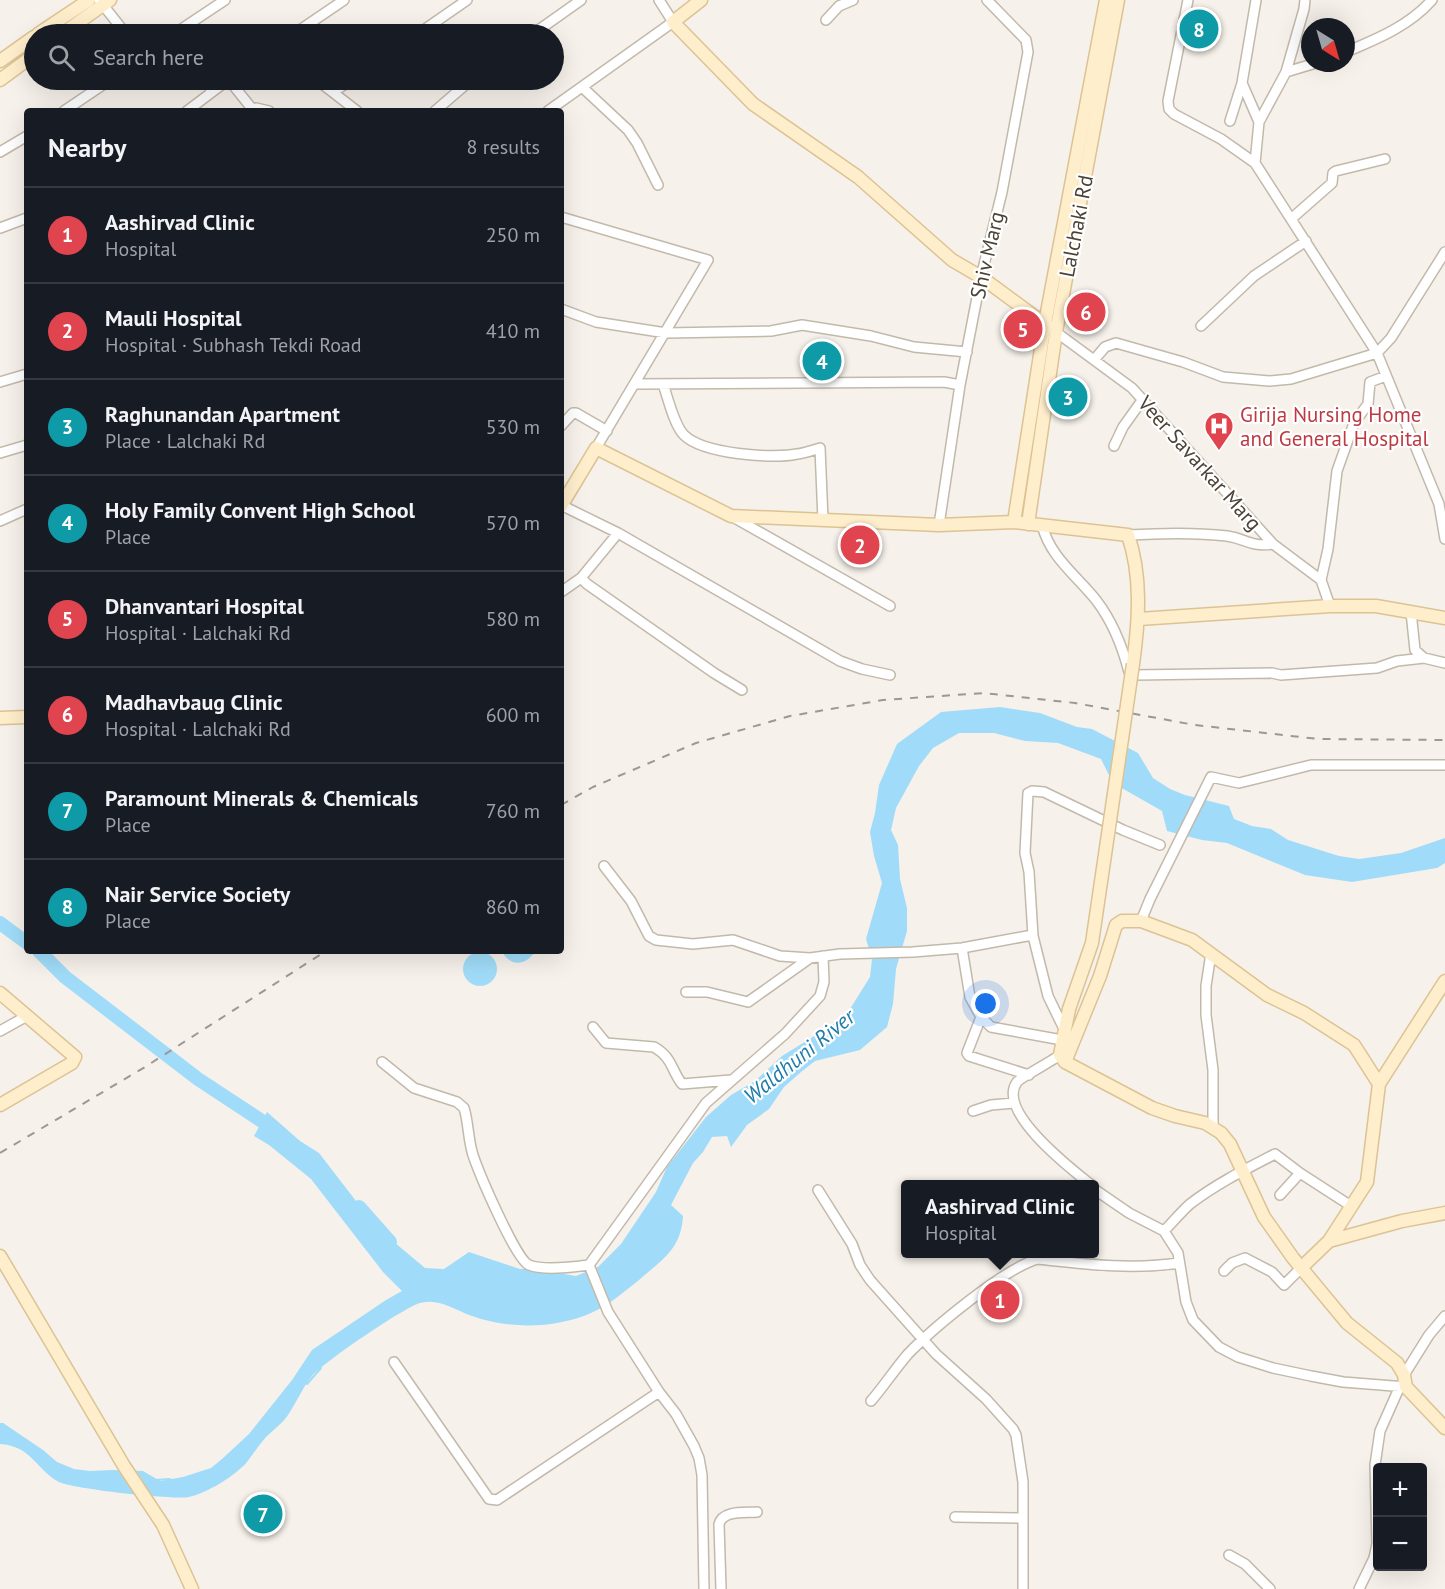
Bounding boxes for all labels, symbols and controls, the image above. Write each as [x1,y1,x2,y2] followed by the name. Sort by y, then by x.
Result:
[1180,6,1218,51] pin: 8
[1301,18,1355,72] north arrow
[24,24,564,90] search box
[45,41,78,74] icon: search
[93,43,204,71] text: Search here
[48,131,126,164] text: Nearby
[467,134,540,160] text: 8 results
[1053,173,1099,279] street label: Lalchaki Rd
[105,208,255,236] text: Aashirvad Clinic
[964,209,1010,301] street label: Shiv Marg
[62,222,73,248] text: 1
[486,222,540,248] text: 250 m
[105,236,176,262] text: Hospital
[1066,290,1106,334] pin: 6
[105,304,242,332] text: Mauli Hospital
[1004,306,1042,352] pin: 5
[62,318,73,344] text: 2
[486,318,540,344] text: 410 m
[105,332,362,358] text: Hospital · Subhash Tekdi Road
[802,338,842,384] pin: 4
[1048,374,1088,420] pin: 3
[1132,389,1268,536] street label: Veer Savarkar Marg
[105,400,340,428] text: Raghunandan Apartment
[1240,401,1429,452] place label: Girija Nursing Home and General Hospital
[1203,410,1235,452] hospital icon: Girija Nursing Home and General Hospital
[62,414,73,440] text: 3
[486,414,540,440] text: 530 m
[105,428,265,454] text: Place · Lalchaki Rd
[105,496,415,524] text: Holy Family Convent High School
[62,510,73,536] text: 4
[486,510,540,536] text: 570 m
[840,522,880,568] pin: 2
[105,524,151,550] text: Place
[105,592,304,620] text: Dhanvantari Hospital
[62,606,73,632] text: 5
[486,606,540,632] text: 580 m
[105,620,291,646] text: Hospital · Lalchaki Rd
[105,688,283,716] text: Madhavbaug Clinic
[62,702,73,728] text: 6
[486,702,540,728] text: 600 m
[105,716,291,742] text: Hospital · Lalchaki Rd
[105,784,418,812] text: Paramount Minerals & Chemicals
[62,798,73,824] text: 7
[486,798,540,824] text: 760 m
[105,812,151,838] text: Place
[105,880,290,908] text: Nair Service Society
[62,894,73,920] text: 8
[486,894,540,920] text: 860 m
[105,908,151,934] text: Place
[971,989,1000,1018] your location
[738,1001,862,1109] water label: Waldhuni River
[901,1180,1099,1258] popup
[925,1192,1075,1220] text: Aashirvad Clinic
[925,1220,996,1246] text: Hospital
[980,1278,1020,1322] pin: 1
[1373,1463,1427,1571] map controls
[1373,1463,1427,1517] button: +
[244,1492,282,1537] pin: 7
[1373,1517,1427,1571] button: −

